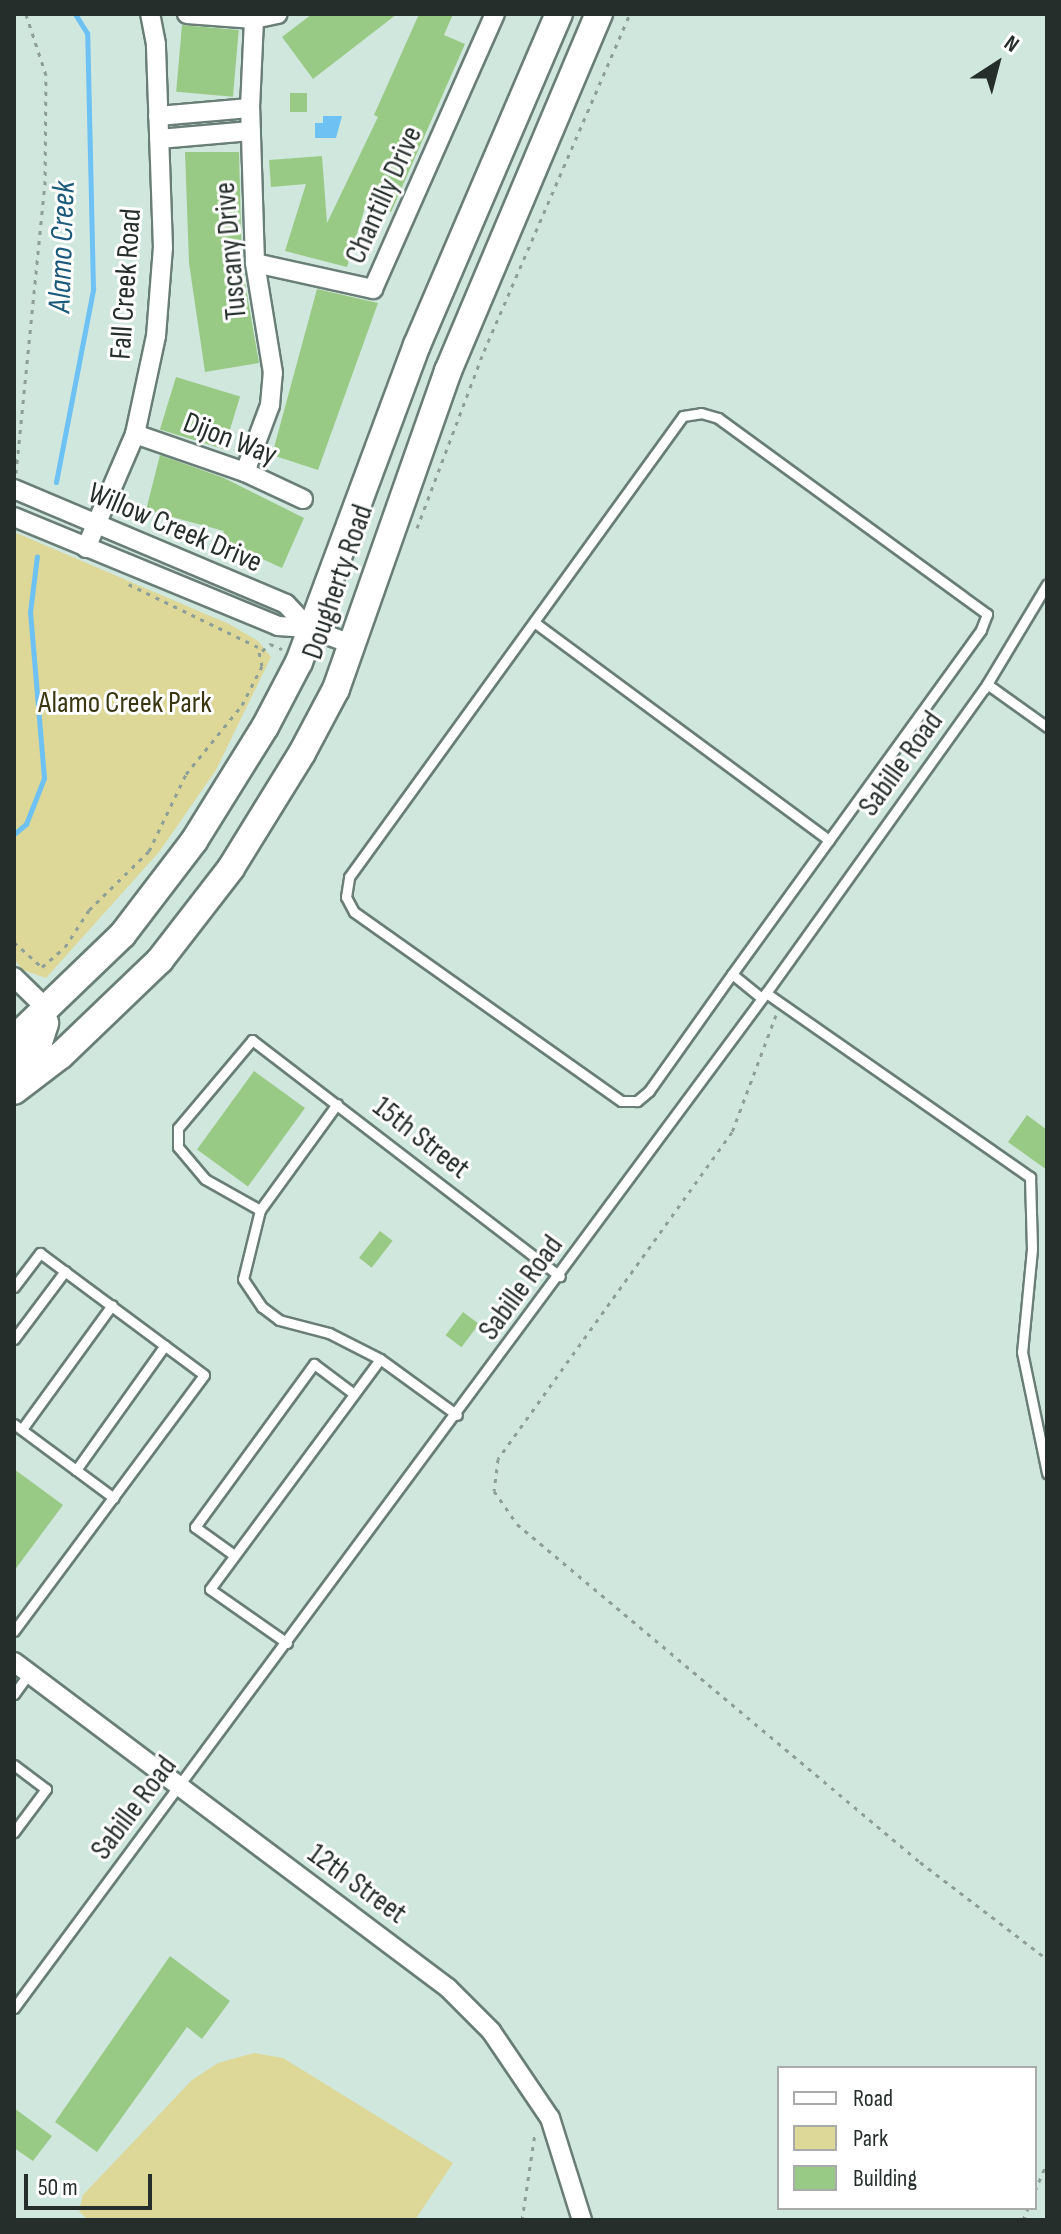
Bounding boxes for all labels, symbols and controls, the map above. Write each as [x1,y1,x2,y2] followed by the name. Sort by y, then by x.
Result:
[957,24,1037,104] north arrow
[999,30,1024,59] text: N
[338,121,430,269] street label: Chantilly Drive
[42,181,84,313] water label: Alamo Creek
[207,181,255,321] street label: Tuscany Drive
[103,207,149,361] street label: Fall Creek Road
[178,405,282,473] street label: Dijon Way
[83,475,267,581] street label: Willow Creek Drive
[295,500,381,664] street label: Dougherty Road
[38,685,212,721] park label: Alamo Creek Park
[851,705,951,823] street label: Sabille Road
[366,1089,476,1187] street label: 15th Street
[471,1229,571,1347] street label: Sabille Road
[83,1749,185,1867] street label: Sabille Road
[301,1836,413,1932] street label: 12th Street
[777,2066,1037,2210] legend
[853,2084,893,2113] text: Road
[853,2124,888,2153] text: Park
[28,2158,156,2208] scale bar
[853,2164,917,2193] text: Building
[38,2173,78,2202] text: 50 m

